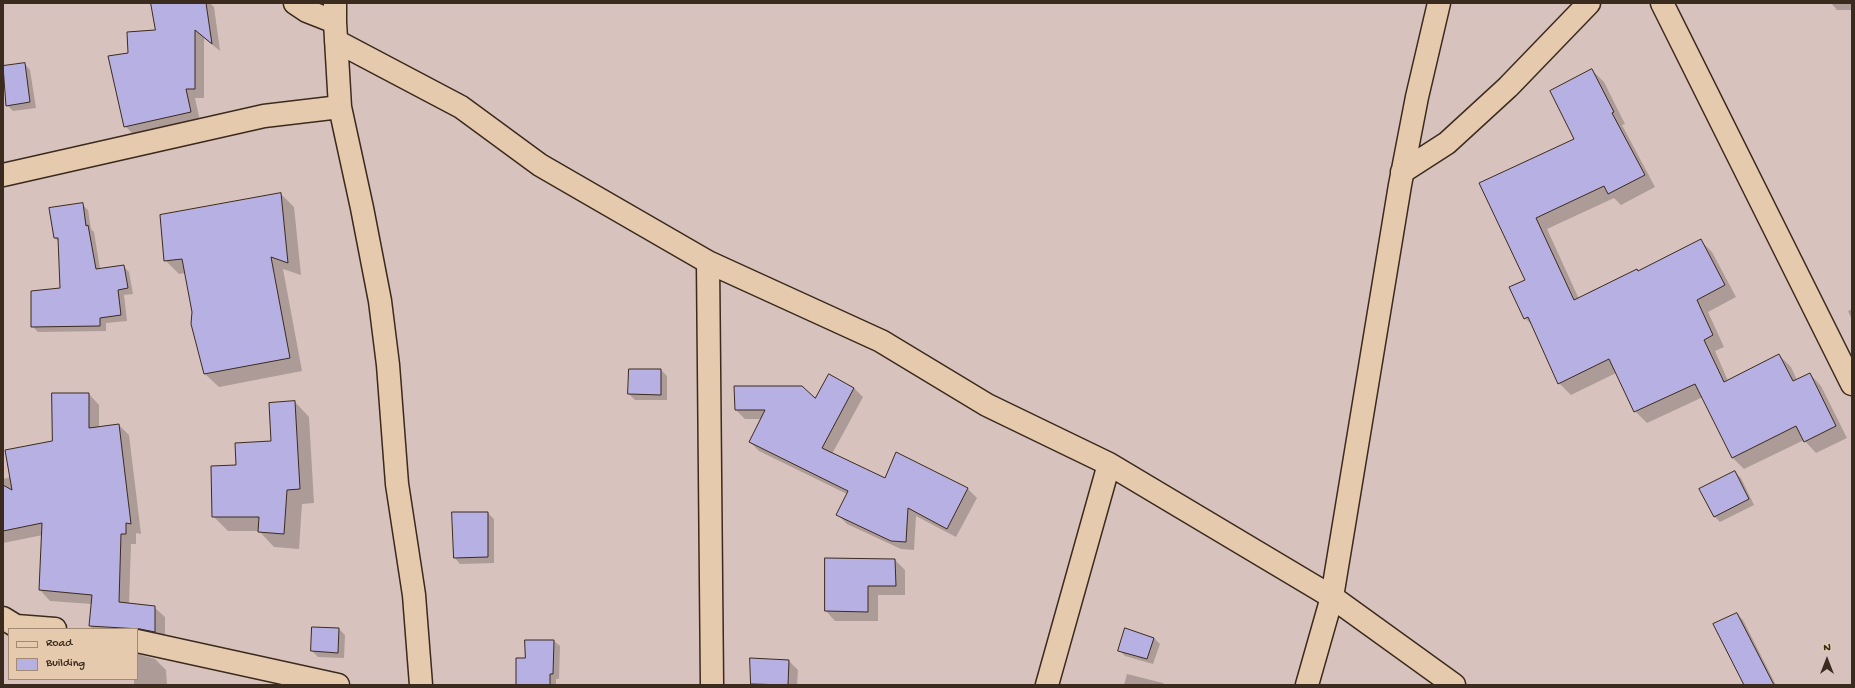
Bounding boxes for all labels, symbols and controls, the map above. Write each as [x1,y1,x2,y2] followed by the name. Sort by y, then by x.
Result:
[8,628,138,680] legend
[46,637,72,651] text: Road
[1807,640,1847,680] north arrow
[1823,642,1831,654] text: N
[46,657,85,671] text: Building

